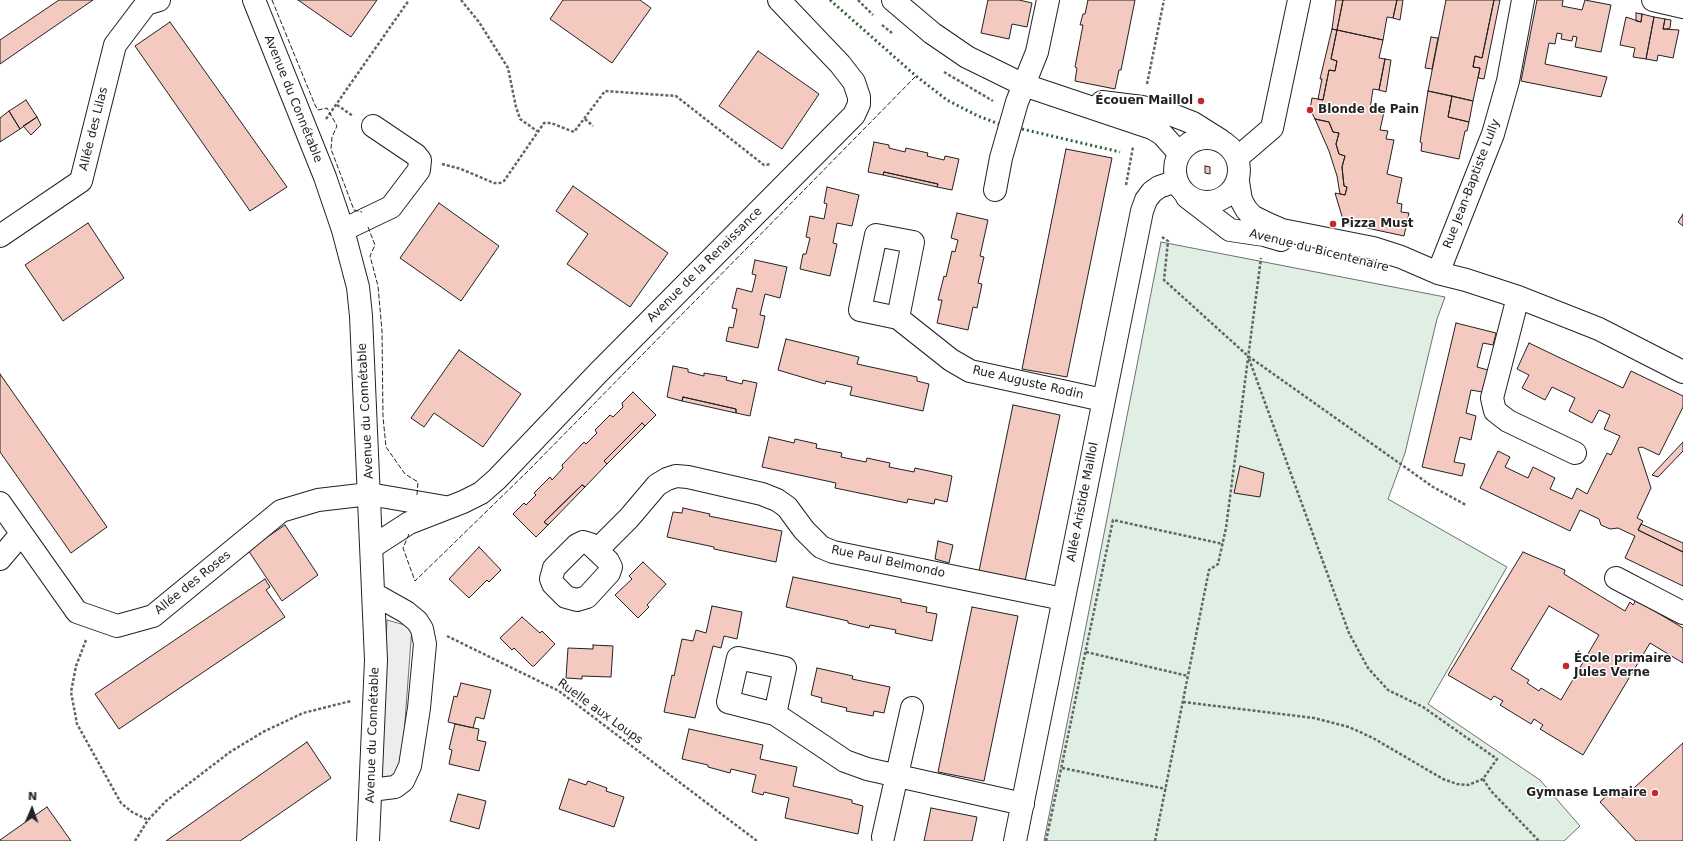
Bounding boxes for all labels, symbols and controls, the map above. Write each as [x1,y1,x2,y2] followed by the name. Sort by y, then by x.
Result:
[261,33,325,165] street label: Avenue du Connétable
[77,86,111,172] street label: Allée des Lilas
[1095,94,1193,108] place label: Écouen Maillol
[1196,96,1206,106] marker: Écouen Maillol
[1318,103,1419,117] place label: Blonde de Pain
[1305,105,1315,115] marker: Blonde de Pain
[1441,117,1503,251] street label: Rue Jean-Baptiste Lully
[645,205,765,325] street label: Avenue de la Renaissance
[1341,217,1414,231] place label: Pizza Must
[1328,219,1338,229] marker: Pizza Must
[1248,227,1390,275] street label: Avenue du Bicentenaire
[355,343,377,479] street label: Avenue du Connétable
[971,363,1085,403] street label: Rue Auguste Rodin
[1064,441,1102,563] street label: Allée Aristide Maillol
[830,543,946,581] street label: Rue Paul Belmondo
[152,548,234,618] street label: Allée des Roses
[1574,652,1671,680] place label: École primaire Jules Verne
[1561,661,1571,671] marker: École primaire Jules Verne
[363,667,383,803] street label: Avenue du Connétable
[555,676,645,748] street label: Ruelle aux Loups
[1526,786,1647,800] place label: Gymnase Lemaire
[1650,788,1660,798] marker: Gymnase Lemaire
[12,789,52,829] north arrow
[28,790,37,803] text: N

